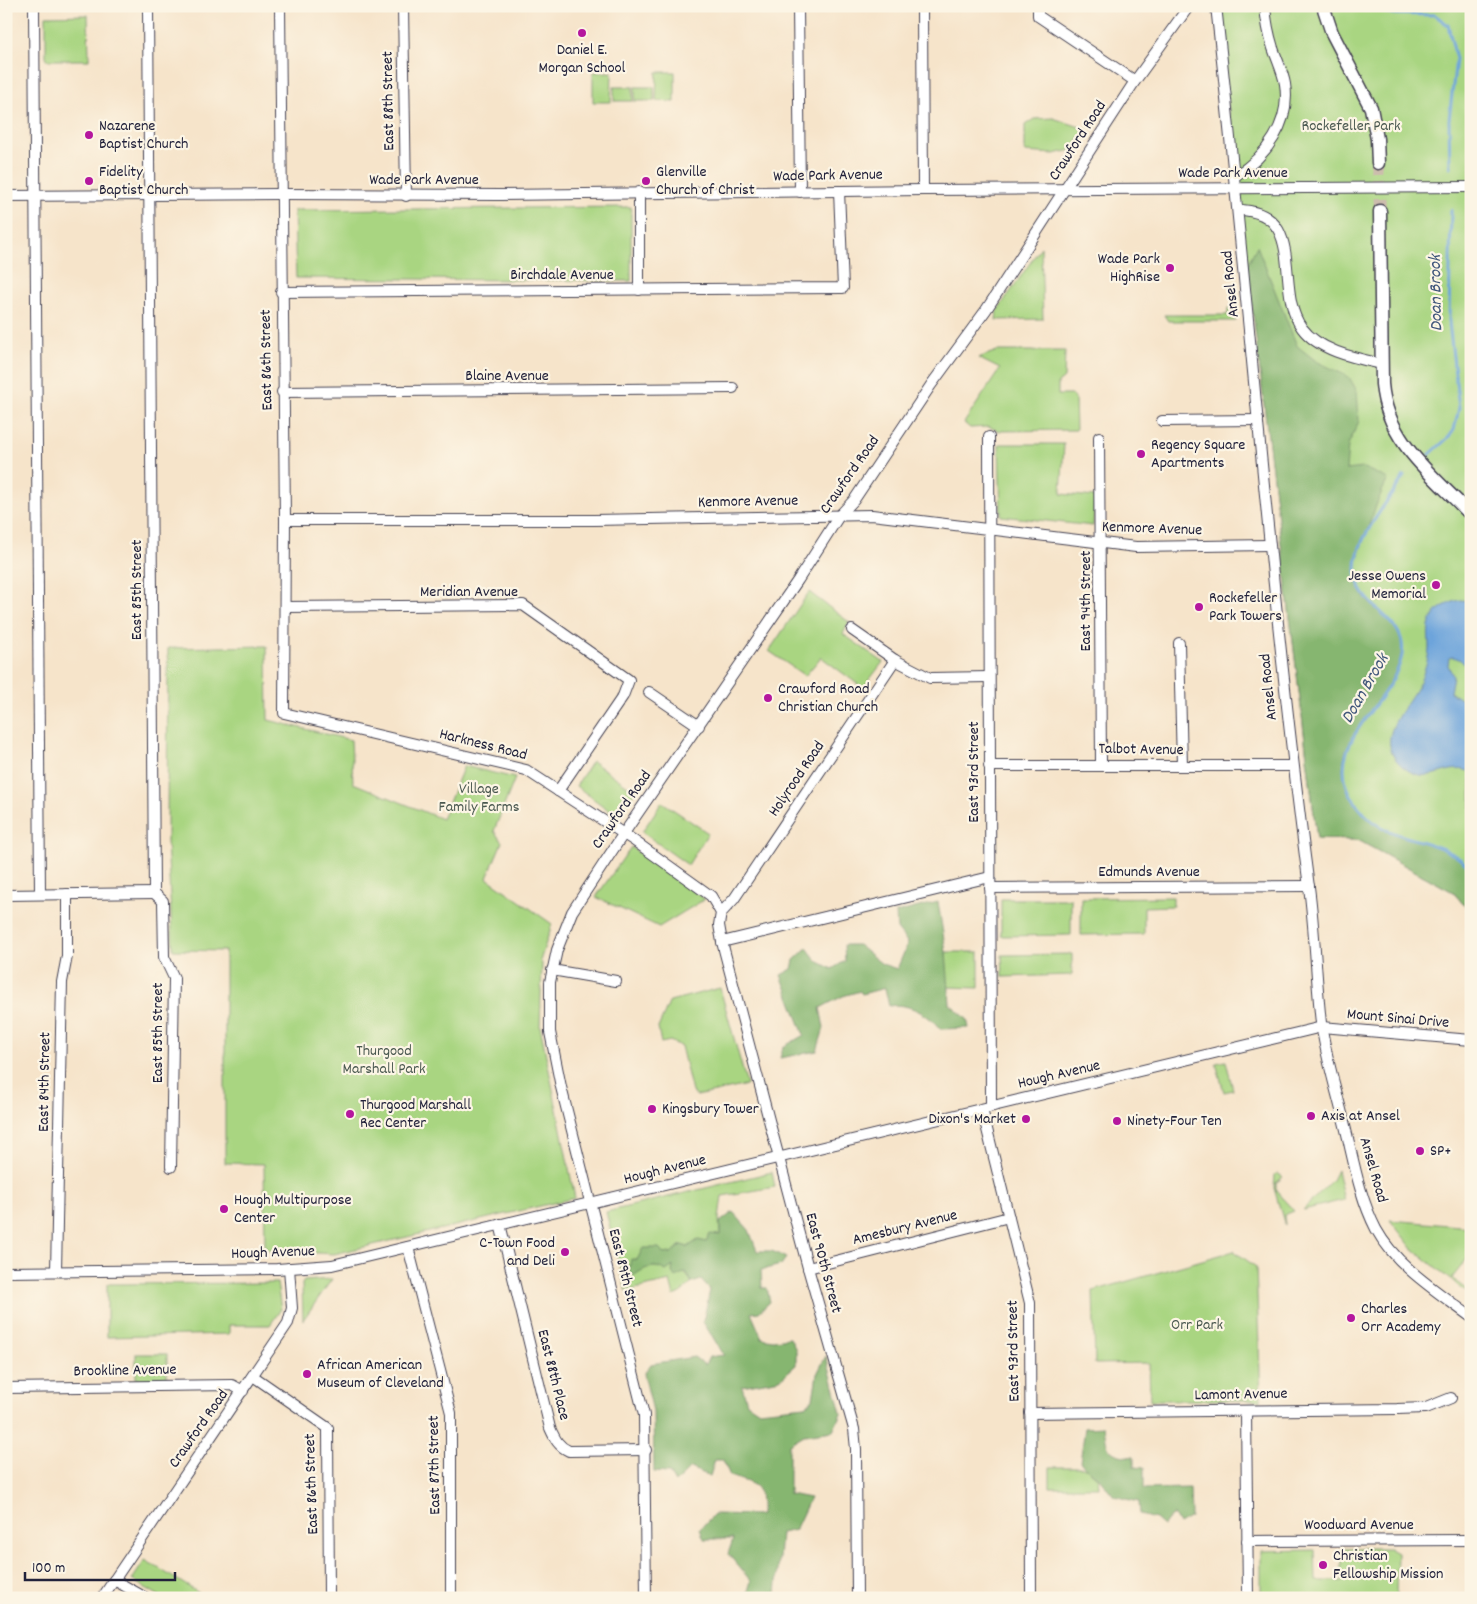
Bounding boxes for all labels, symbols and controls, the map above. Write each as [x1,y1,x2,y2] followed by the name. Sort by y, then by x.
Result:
[576,27,588,39] marker: Daniel E. Morgan School
[539,39,626,80] place label: Daniel E. Morgan School
[377,51,401,151] street label: East 88th Street
[1043,96,1113,186] street label: Crawford Road
[99,115,188,156] place label: Nazarene Baptist Church
[1301,115,1401,138] park label: Rockefeller Park
[83,129,95,141] marker: Nazarene Baptist Church
[99,161,188,202] place label: Fidelity Baptist Church
[656,161,755,202] place label: Glenville Church of Christ
[1178,162,1288,185] street label: Wade Park Avenue
[773,164,883,188] street label: Wade Park Avenue
[369,169,479,192] street label: Wade Park Avenue
[83,175,95,187] marker: Fidelity Baptist Church
[640,175,652,187] marker: Glenville Church of Christ
[1098,248,1160,289] place label: Wade Park HighRise
[1216,249,1246,319] street label: Ansel Road
[1424,253,1450,332] water label: Doan Brook
[1164,262,1176,274] marker: Wade Park HighRise
[510,264,614,287] street label: Birchdale Avenue
[255,309,279,411] street label: East 86th Street
[465,365,549,388] street label: Blaine Avenue
[814,431,886,519] street label: Crawford Road
[1151,434,1245,475] place label: Regency Square Apartments
[1135,448,1147,460] marker: Regency Square Apartments
[698,490,798,514] street label: Kenmore Avenue
[1101,516,1203,542] street label: Kenmore Avenue
[126,540,149,640] street label: East 85th Street
[1075,551,1098,651] street label: East 94th Street
[1348,565,1426,606] place label: Jesse Owens Memorial
[1430,579,1442,591] marker: Jesse Owens Memorial
[420,581,518,604] street label: Meridian Avenue
[1209,587,1282,628] place label: Rockefeller Park Towers
[1193,601,1205,613] marker: Rockefeller Park Towers
[1336,648,1397,729] water label: Doan Brook
[1254,652,1284,722] street label: Ansel Road
[778,678,878,719] place label: Crawford Road Christian Church
[762,692,774,704] marker: Crawford Road Christian Church
[963,721,986,823] street label: East 93rd Street
[437,723,529,767] street label: Harkness Road
[763,737,831,821] street label: Holyrood Road
[1098,738,1184,762] street label: Talbot Avenue
[586,766,658,854] street label: Crawford Road
[439,778,520,819] park label: Village Family Farms
[1098,861,1200,884] street label: Edmunds Avenue
[147,983,170,1083] street label: East 85th Street
[1346,1003,1450,1035] street label: Mount Sinai Drive
[33,1032,57,1132] street label: East 84th Street
[343,1040,425,1081] park label: Thurgood Marshall Park
[1015,1054,1103,1096] street label: Hough Avenue
[360,1094,471,1135] place label: Thurgood Marshall Rec Center
[662,1098,759,1121] place label: Kingsbury Tower
[646,1103,658,1115] marker: Kingsbury Tower
[1321,1105,1400,1128] place label: Axis at Ansel
[344,1108,356,1120] marker: Thurgood Marshall Rec Center
[928,1108,1016,1131] place label: Dixon's Market
[1127,1110,1222,1133] place label: Ninety-Four Ten
[1305,1110,1317,1122] marker: Axis at Ansel
[1020,1113,1032,1125] marker: Dixon's Market
[1111,1115,1123,1127] marker: Ninety-Four Ten
[1353,1134,1393,1206] street label: Ansel Road
[1430,1140,1452,1163] place label: SP+
[1414,1145,1426,1157] marker: SP+
[621,1149,709,1191] street label: Hough Avenue
[234,1189,352,1230] place label: Hough Multipurpose Center
[218,1203,230,1215] marker: Hough Multipurpose Center
[850,1204,960,1252] street label: Amesbury Avenue
[799,1210,847,1316] street label: East 90th Street
[602,1226,648,1330] street label: East 89th Street
[479,1232,555,1273] place label: C-Town Food and Deli
[231,1240,315,1266] street label: Hough Avenue
[559,1246,571,1258] marker: C-Town Food and Deli
[1361,1298,1441,1339] place label: Charles Orr Academy
[1002,1300,1026,1402] street label: East 93rd Street
[1345,1312,1357,1324] marker: Charles Orr Academy
[1171,1314,1223,1337] park label: Orr Park
[531,1327,575,1423] street label: East 88th Place
[317,1354,444,1395] place label: African American Museum of Cleveland
[73,1359,177,1383] street label: Brookline Avenue
[301,1368,313,1380] marker: African American Museum of Cleveland
[1194,1383,1288,1407] street label: Lamont Avenue
[163,1385,235,1473] street label: Crawford Road
[423,1415,447,1515] street label: East 87th Street
[299,1433,325,1535] street label: East 86th Street
[1304,1514,1414,1537] street label: Woodward Avenue
[1333,1545,1443,1586] place label: Christian Fellowship Mission
[25,1549,175,1581] scale bar
[32,1558,65,1580] text: 100 m
[1317,1559,1329,1571] marker: Christian Fellowship Mission

